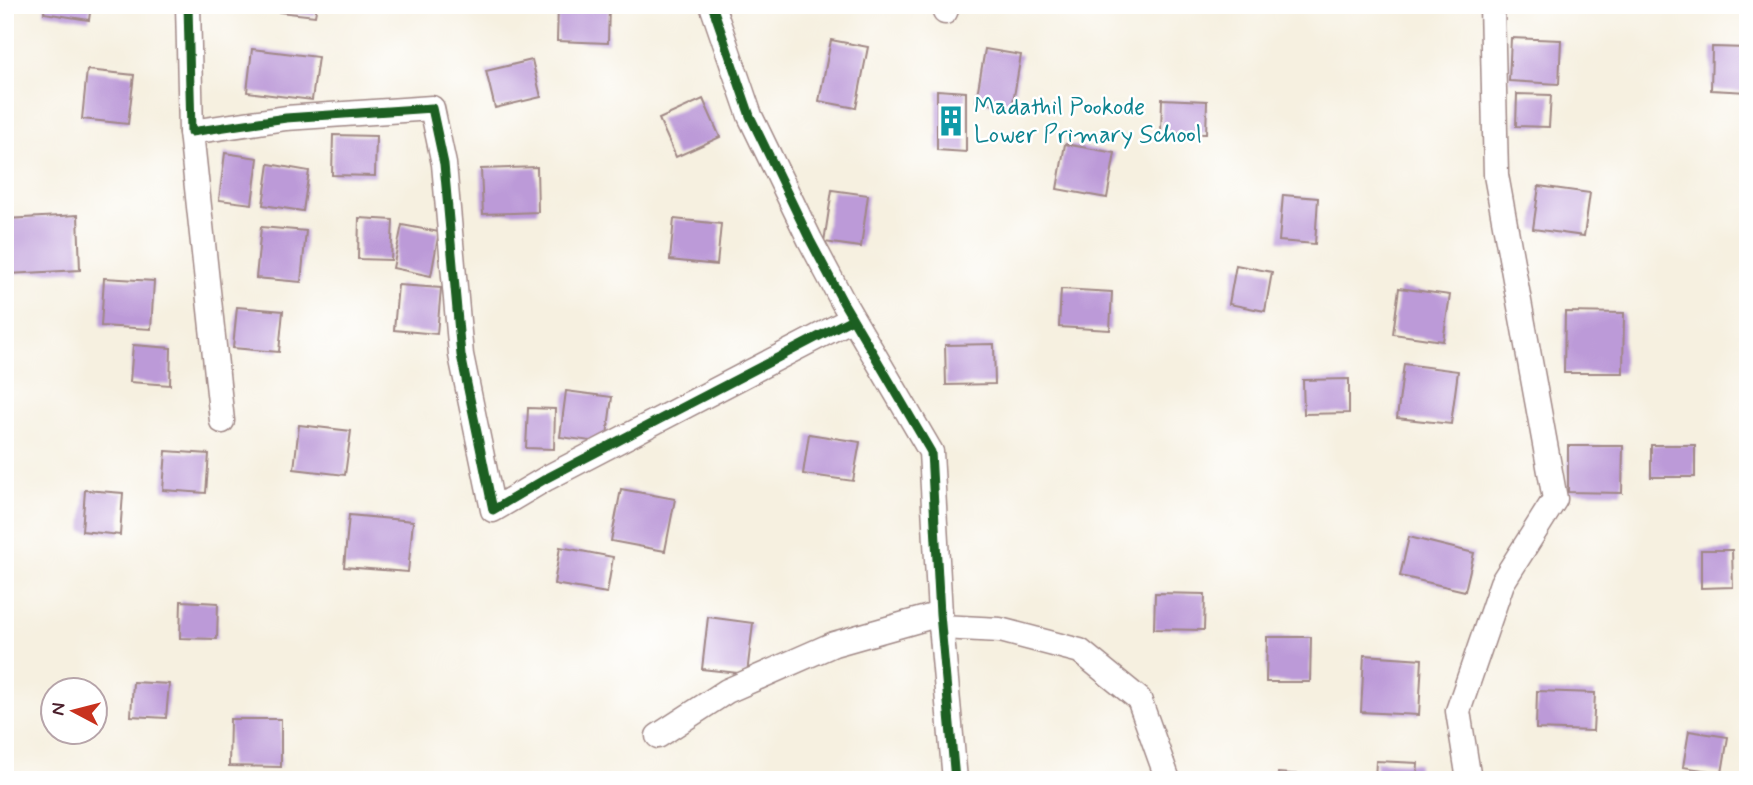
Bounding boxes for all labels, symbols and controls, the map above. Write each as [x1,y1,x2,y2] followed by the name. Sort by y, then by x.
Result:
[974,92,1202,151] place label: Madathil Pookode Lower Primary School
[934,104,968,138] building icon: Madathil Pookode Lower Primary School
[38,676,108,746] north arrow
[45,701,72,717] text: N

